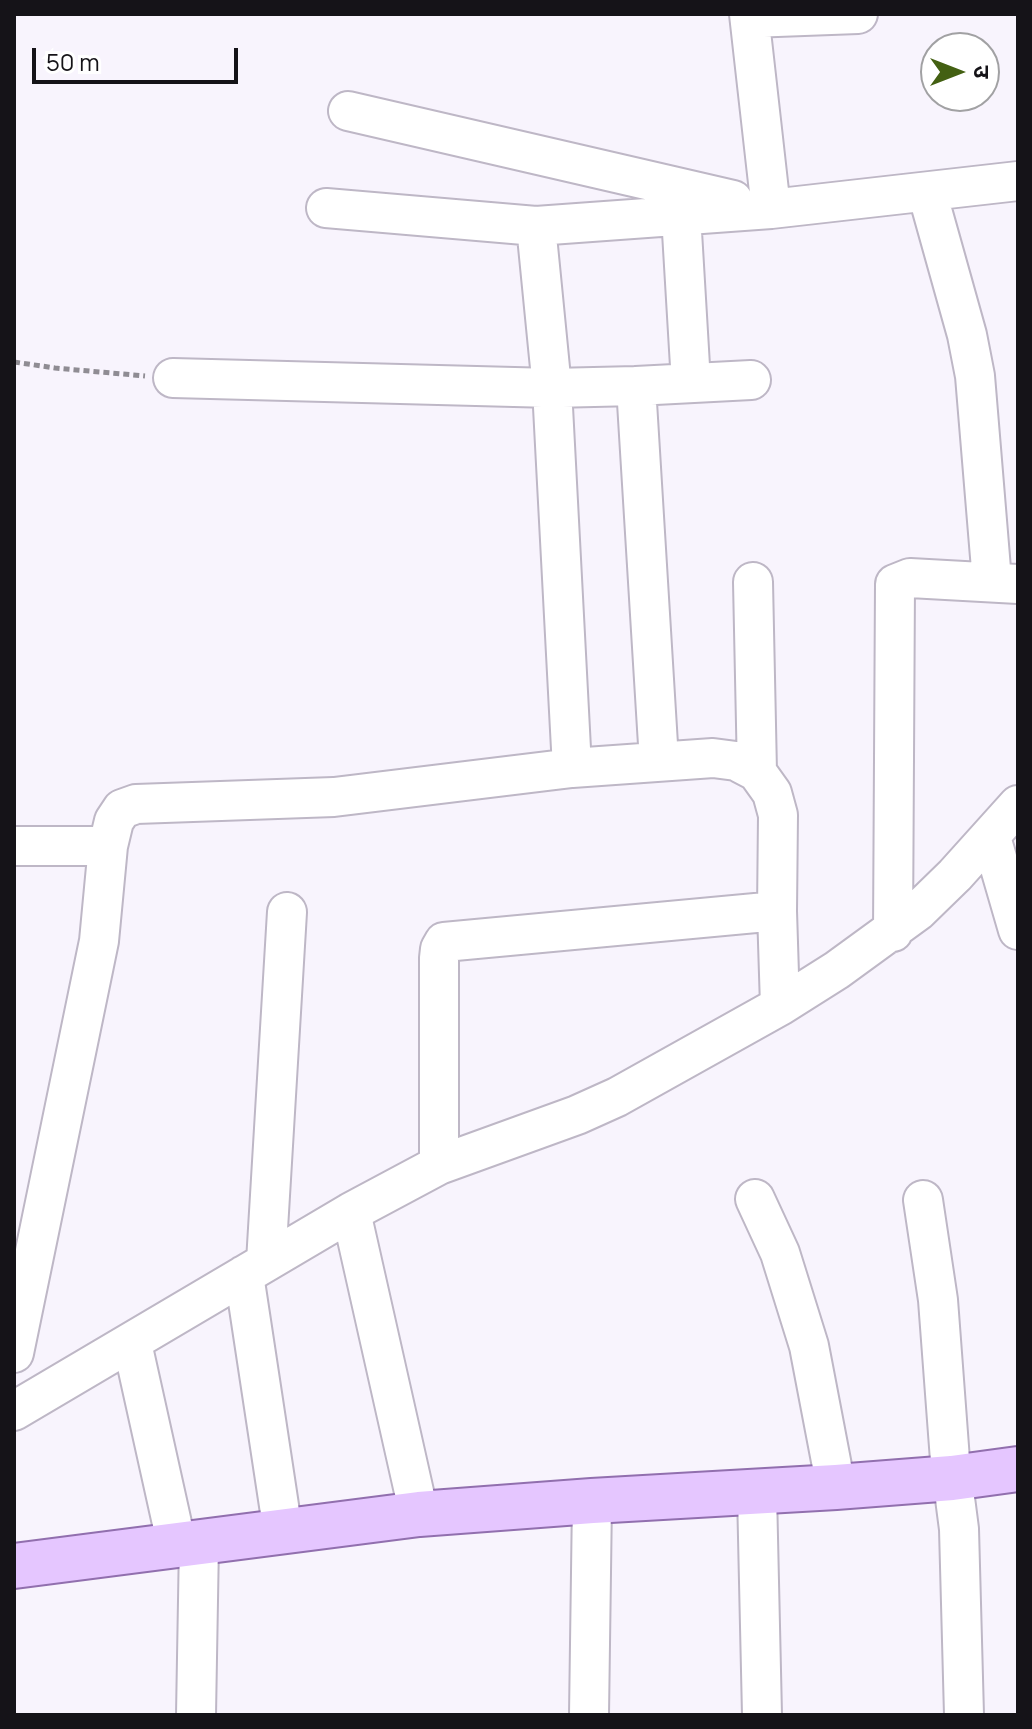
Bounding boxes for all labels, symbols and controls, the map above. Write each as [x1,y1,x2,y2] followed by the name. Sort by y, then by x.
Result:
[36,32,242,82] scale bar
[920,32,1000,112] north arrow
[46,45,100,78] text: 50 m
[967,66,997,78] text: उ

